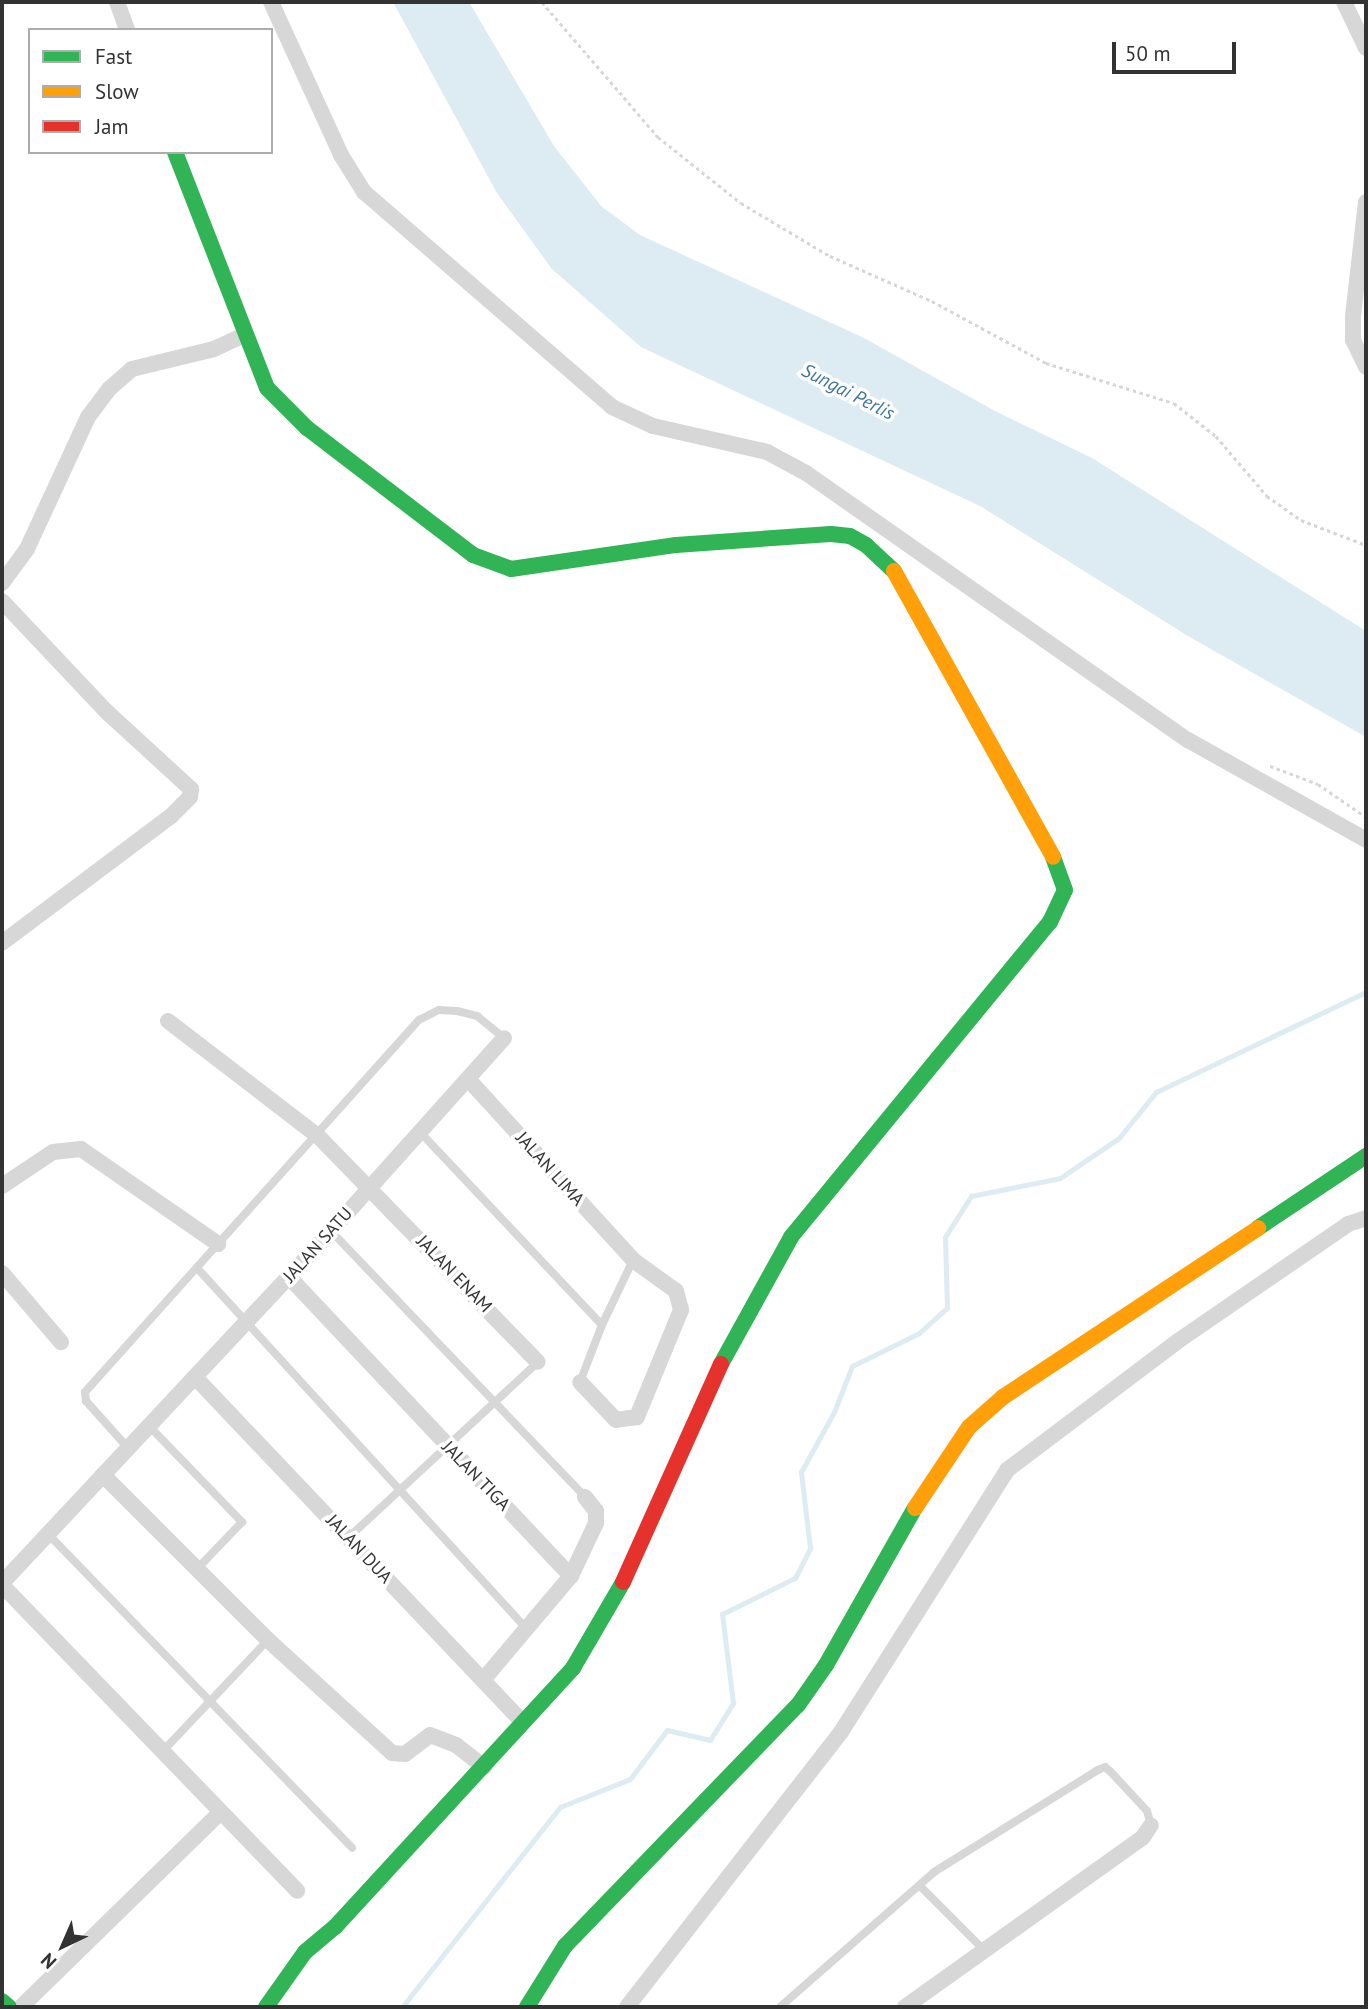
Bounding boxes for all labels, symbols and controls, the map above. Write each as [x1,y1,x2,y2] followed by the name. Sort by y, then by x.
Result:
[28,28,273,154] legend
[1116,28,1240,72] scale bar
[1125,40,1171,67] text: 50 m
[95,43,132,70] text: Fast
[95,78,139,105] text: Slow
[95,113,129,140] text: Jam
[798,359,898,425] water label: Sungai Perlis
[511,1128,589,1210] street label: JALAN LIMA
[279,1203,357,1287] street label: JALAN SATU
[412,1231,496,1317] street label: JALAN ENAM
[437,1436,515,1516] street label: JALAN TIGA
[322,1510,396,1588] street label: JALAN DUA
[28,1911,98,1981] north arrow
[36,1948,61,1974] text: N

